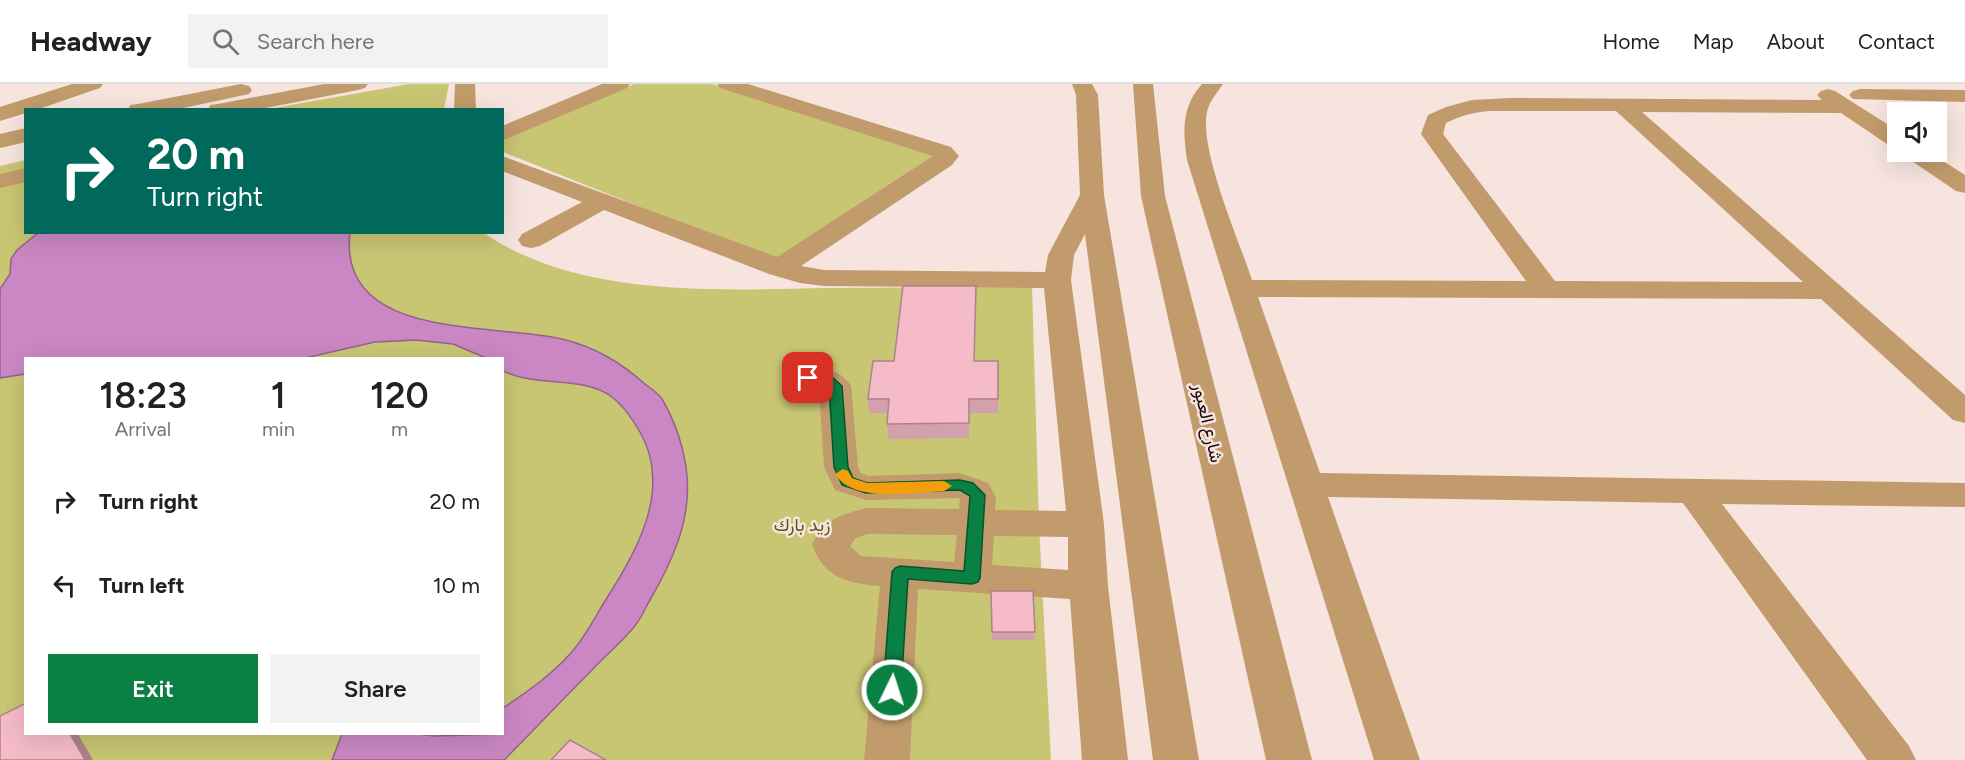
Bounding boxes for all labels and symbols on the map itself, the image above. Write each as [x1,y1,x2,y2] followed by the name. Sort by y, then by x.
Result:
[782,352,833,403] pin
[1187,380,1228,465] street label: شارع العبور
[774,514,830,536] park label: زيد بارك
[860,658,924,722] position arrow

